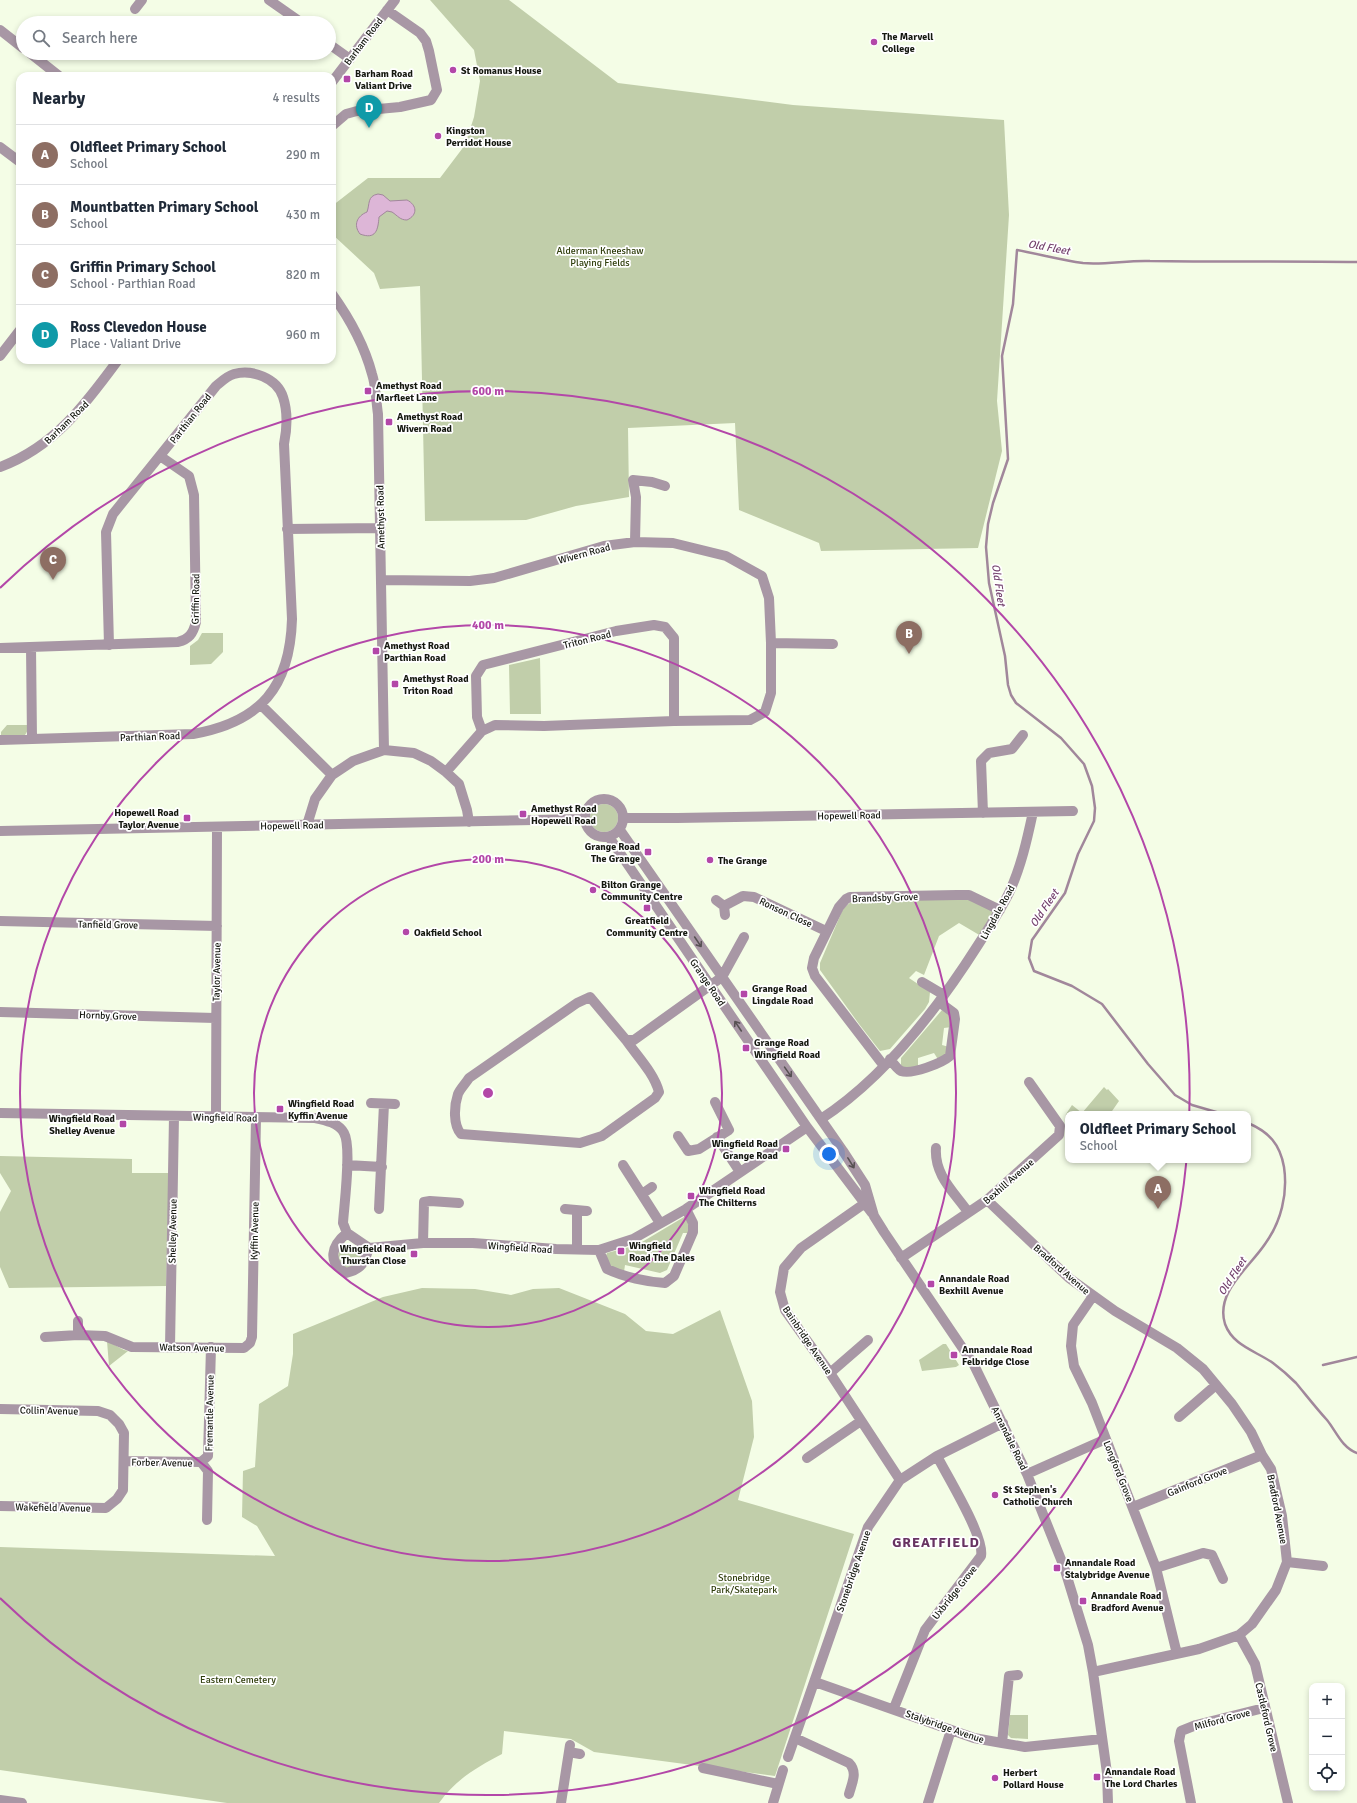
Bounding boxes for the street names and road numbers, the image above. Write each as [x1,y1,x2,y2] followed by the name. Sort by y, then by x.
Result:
[342,15,386,68] street label: Barham Road
[168,391,214,446] street label: Parthian Road
[42,399,91,447] street label: Barham Road
[374,485,388,549] street label: Amethyst Road
[557,541,612,567] street label: Wivern Road
[190,573,202,625] street label: Griffin Road
[562,628,612,652] street label: Triton Road
[120,730,180,744] street label: Parthian Road
[817,809,881,823] street label: Hopewell Road
[260,819,324,833] street label: Hopewell Road
[978,883,1018,942] street label: Lingdale Road
[852,891,918,905] street label: Brandsby Grove
[757,895,814,930] street label: Ronson Close
[78,918,138,932] street label: Tanfield Grove
[210,942,224,1002] street label: Taylor Avenue
[687,957,727,1008] street label: Grange Road
[79,1009,137,1023] street label: Hornby Grove
[193,1111,257,1125] street label: Wingfield Road
[981,1157,1036,1207] street label: Bexhill Avenue
[166,1199,180,1263] street label: Shelley Avenue
[248,1202,262,1260] street label: Kyffin Avenue
[487,1240,553,1256] street label: Wingfield Road
[1031,1242,1092,1297] street label: Bradford Avenue
[780,1304,835,1377] street label: Bainbridge Avenue
[159,1341,225,1355] street label: Watson Avenue
[203,1375,217,1452] street label: Fremantle Avenue
[20,1404,78,1418] street label: Collin Avenue
[989,1405,1030,1472] street label: Annandale Road
[1100,1439,1136,1504] street label: Longford Grove
[131,1456,193,1470] street label: Forber Avenue
[1166,1464,1229,1499] street label: Gainford Grove
[1264,1473,1290,1545] street label: Bradford Avenue
[15,1501,91,1515] street label: Wakefield Avenue
[834,1529,874,1614] street label: Stonebridge Avenue
[930,1563,980,1622] street label: Uxbridge Grove
[1252,1681,1280,1753] street label: Castleford Grove
[1193,1707,1252,1733] street label: Milford Grove
[904,1708,986,1746] street label: Stalybridge Avenue

